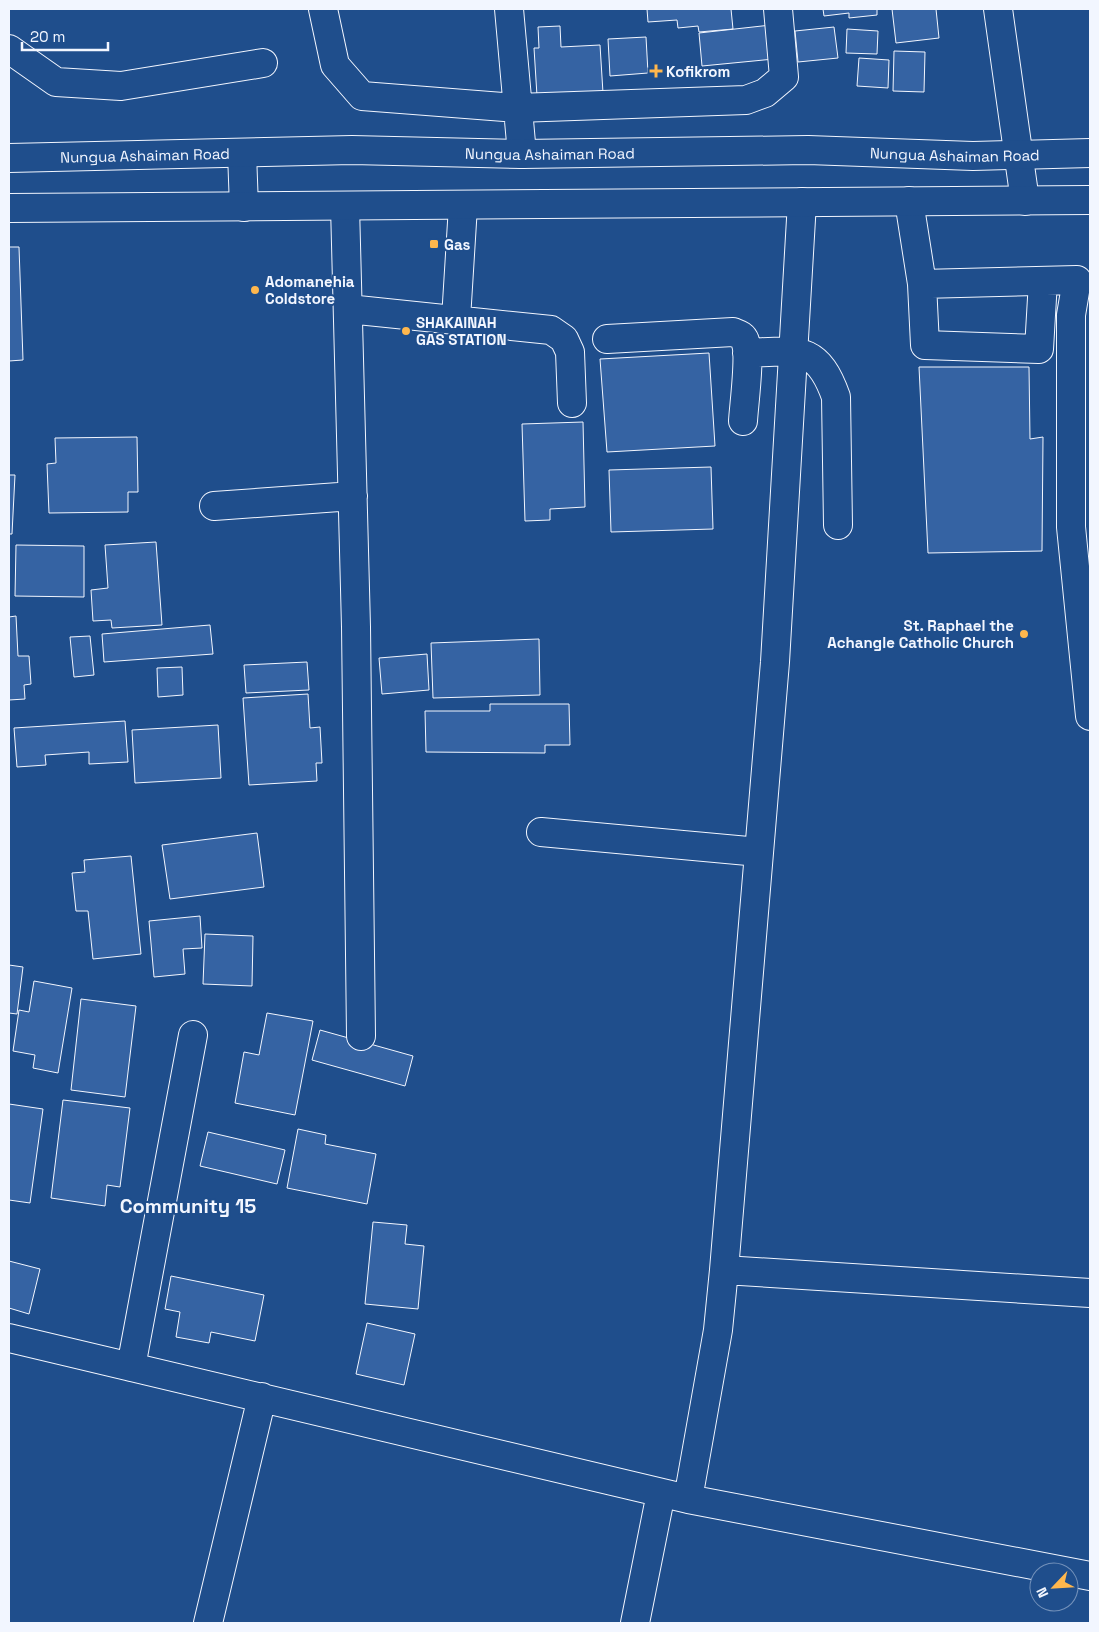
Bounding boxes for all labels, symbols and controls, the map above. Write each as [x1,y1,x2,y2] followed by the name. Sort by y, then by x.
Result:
[22,20,109,52] scale bar
[30,27,65,46] text: 20 m
[666,62,730,81] place label: Kofikrom
[650,65,662,77] marker: Kofikrom
[60,143,230,166] street label: Nungua Ashaiman Road
[465,143,635,164] street label: Nungua Ashaiman Road
[870,143,1040,166] street label: Nungua Ashaiman Road
[444,235,471,254] place label: Gas
[428,238,440,250] marker: Gas
[265,272,355,308] place label: Adomanehia Coldstore
[249,284,261,296] marker: Adomanehia Coldstore
[416,313,506,349] place label: SHAKAINAH GAS STATION
[400,325,412,337] marker: SHAKAINAH GAS STATION
[827,616,1014,652] place label: St. Raphael the Achangle Catholic Church
[1018,628,1030,640] marker: St. Raphael the Achangle Catholic Church
[120,1193,256,1219] district label: Community 15
[1029,1562,1079,1612] north arrow
[1032,1584,1052,1601] text: N

